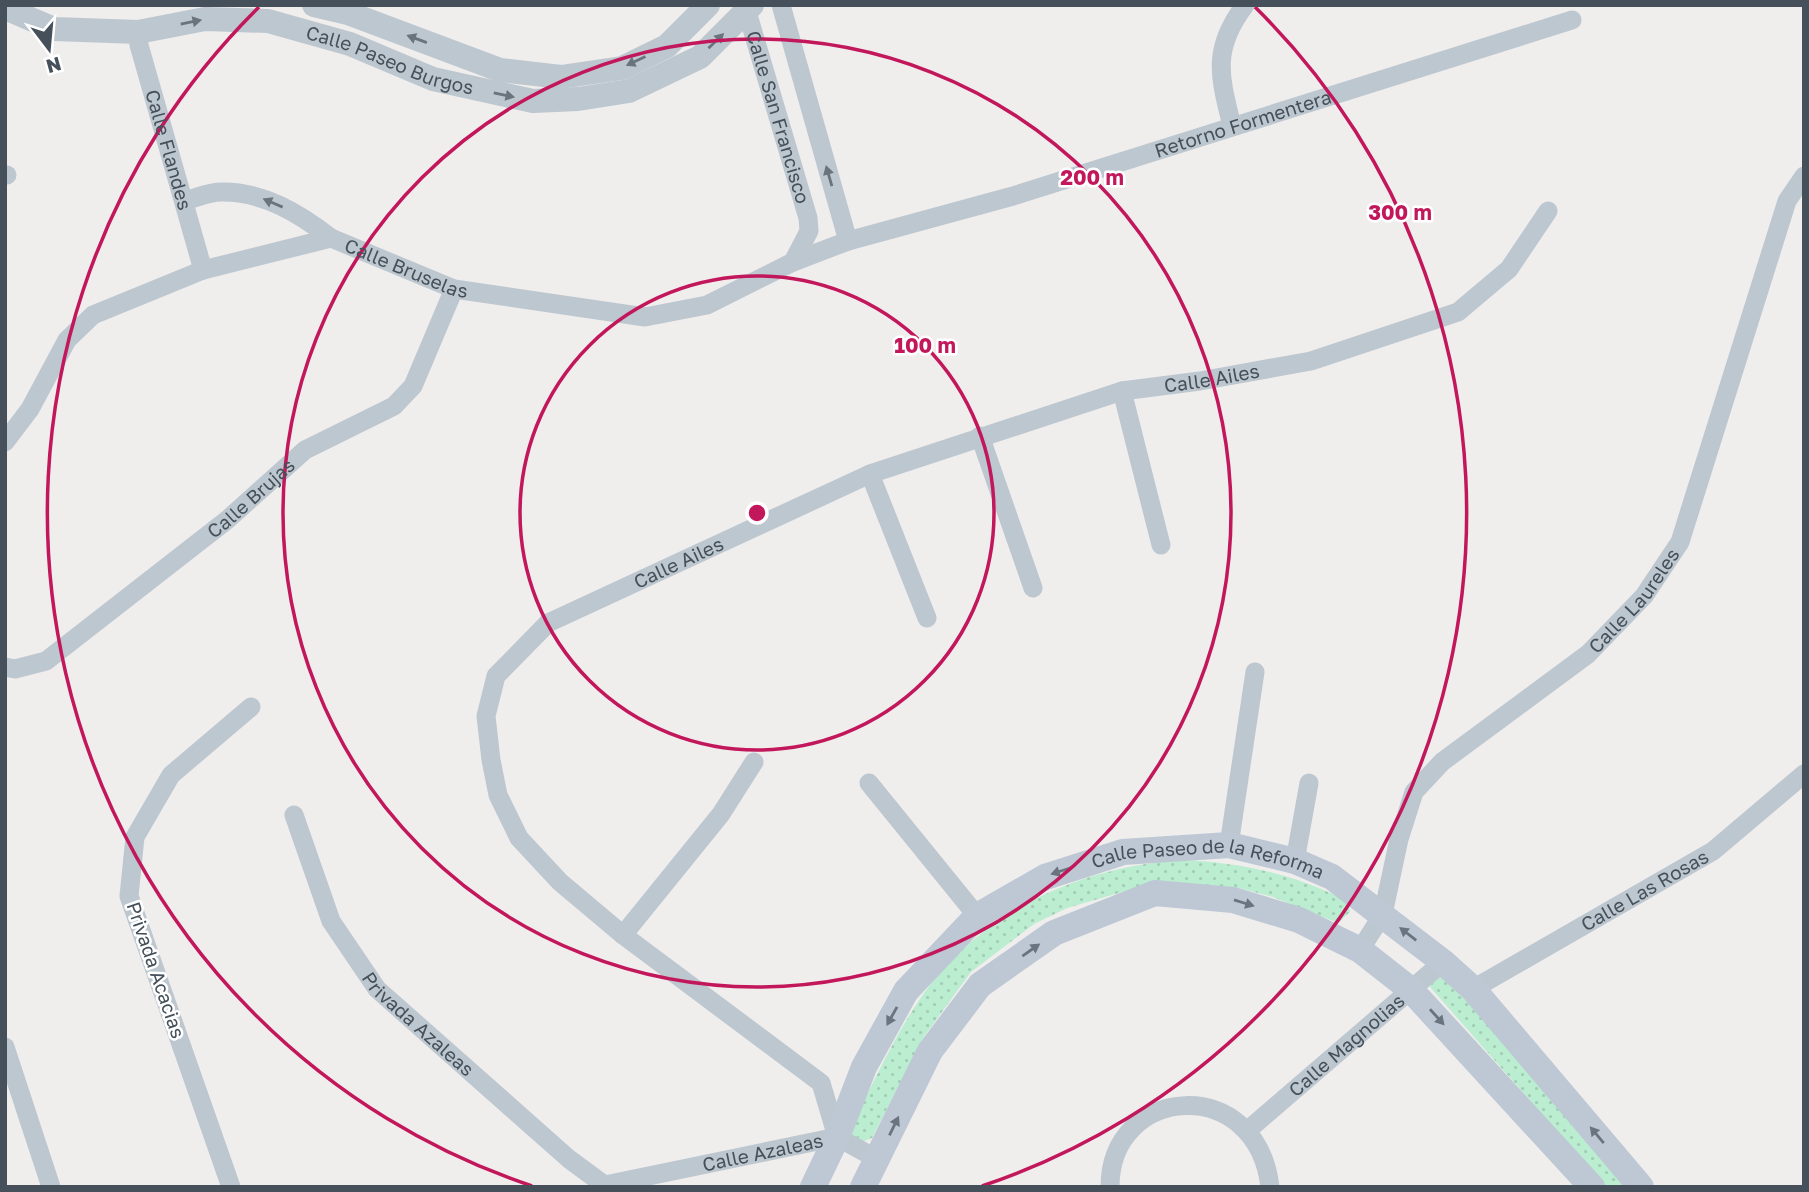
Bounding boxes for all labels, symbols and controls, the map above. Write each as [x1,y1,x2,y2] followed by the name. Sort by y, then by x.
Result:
[14,14,84,84] north arrow
[180,16,202,27] one-way arrow
[304,20,476,99] street label: Calle Paseo Burgos
[742,28,815,206] street label: Calle San Francisco
[406,33,427,44] one-way arrow
[707,34,724,50] one-way arrow
[44,53,64,79] text: N
[626,55,646,67] one-way arrow
[1152,85,1334,162] street label: Retorno Formentera
[141,87,197,212] street label: Calle Flandes
[493,89,515,100] one-way arrow
[823,164,834,186] one-way arrow
[1060,164,1124,190] text: 200 m
[262,198,283,209] one-way arrow
[1368,199,1432,225] text: 300 m
[341,233,469,302] street label: Calle Bruselas
[894,332,956,358] text: 100 m
[1163,359,1261,397] street label: Calle Ailes
[202,453,299,542] street label: Calle Brujas
[745,501,769,525] centre of rings
[630,532,727,593] street label: Calle Ailes
[1583,544,1684,658] street label: Calle Laureles
[1088,833,1328,883] street label: Calle Paseo de la Reforma
[1577,844,1712,936] street label: Calle Las Rosas
[1051,867,1072,877] one-way arrow
[122,899,191,1041] street label: Privada Acacias
[1234,899,1255,909] one-way arrow
[1399,928,1417,942] one-way arrow
[1022,943,1040,957] one-way arrow
[358,967,479,1081] street label: Privada Azaleas
[1284,989,1409,1101] street label: Calle Magnolias
[886,1006,898,1026] one-way arrow
[1429,1008,1445,1026] one-way arrow
[888,1116,899,1136] one-way arrow
[1589,1126,1605,1144] one-way arrow
[700,1128,825,1176] street label: Calle Azaleas

